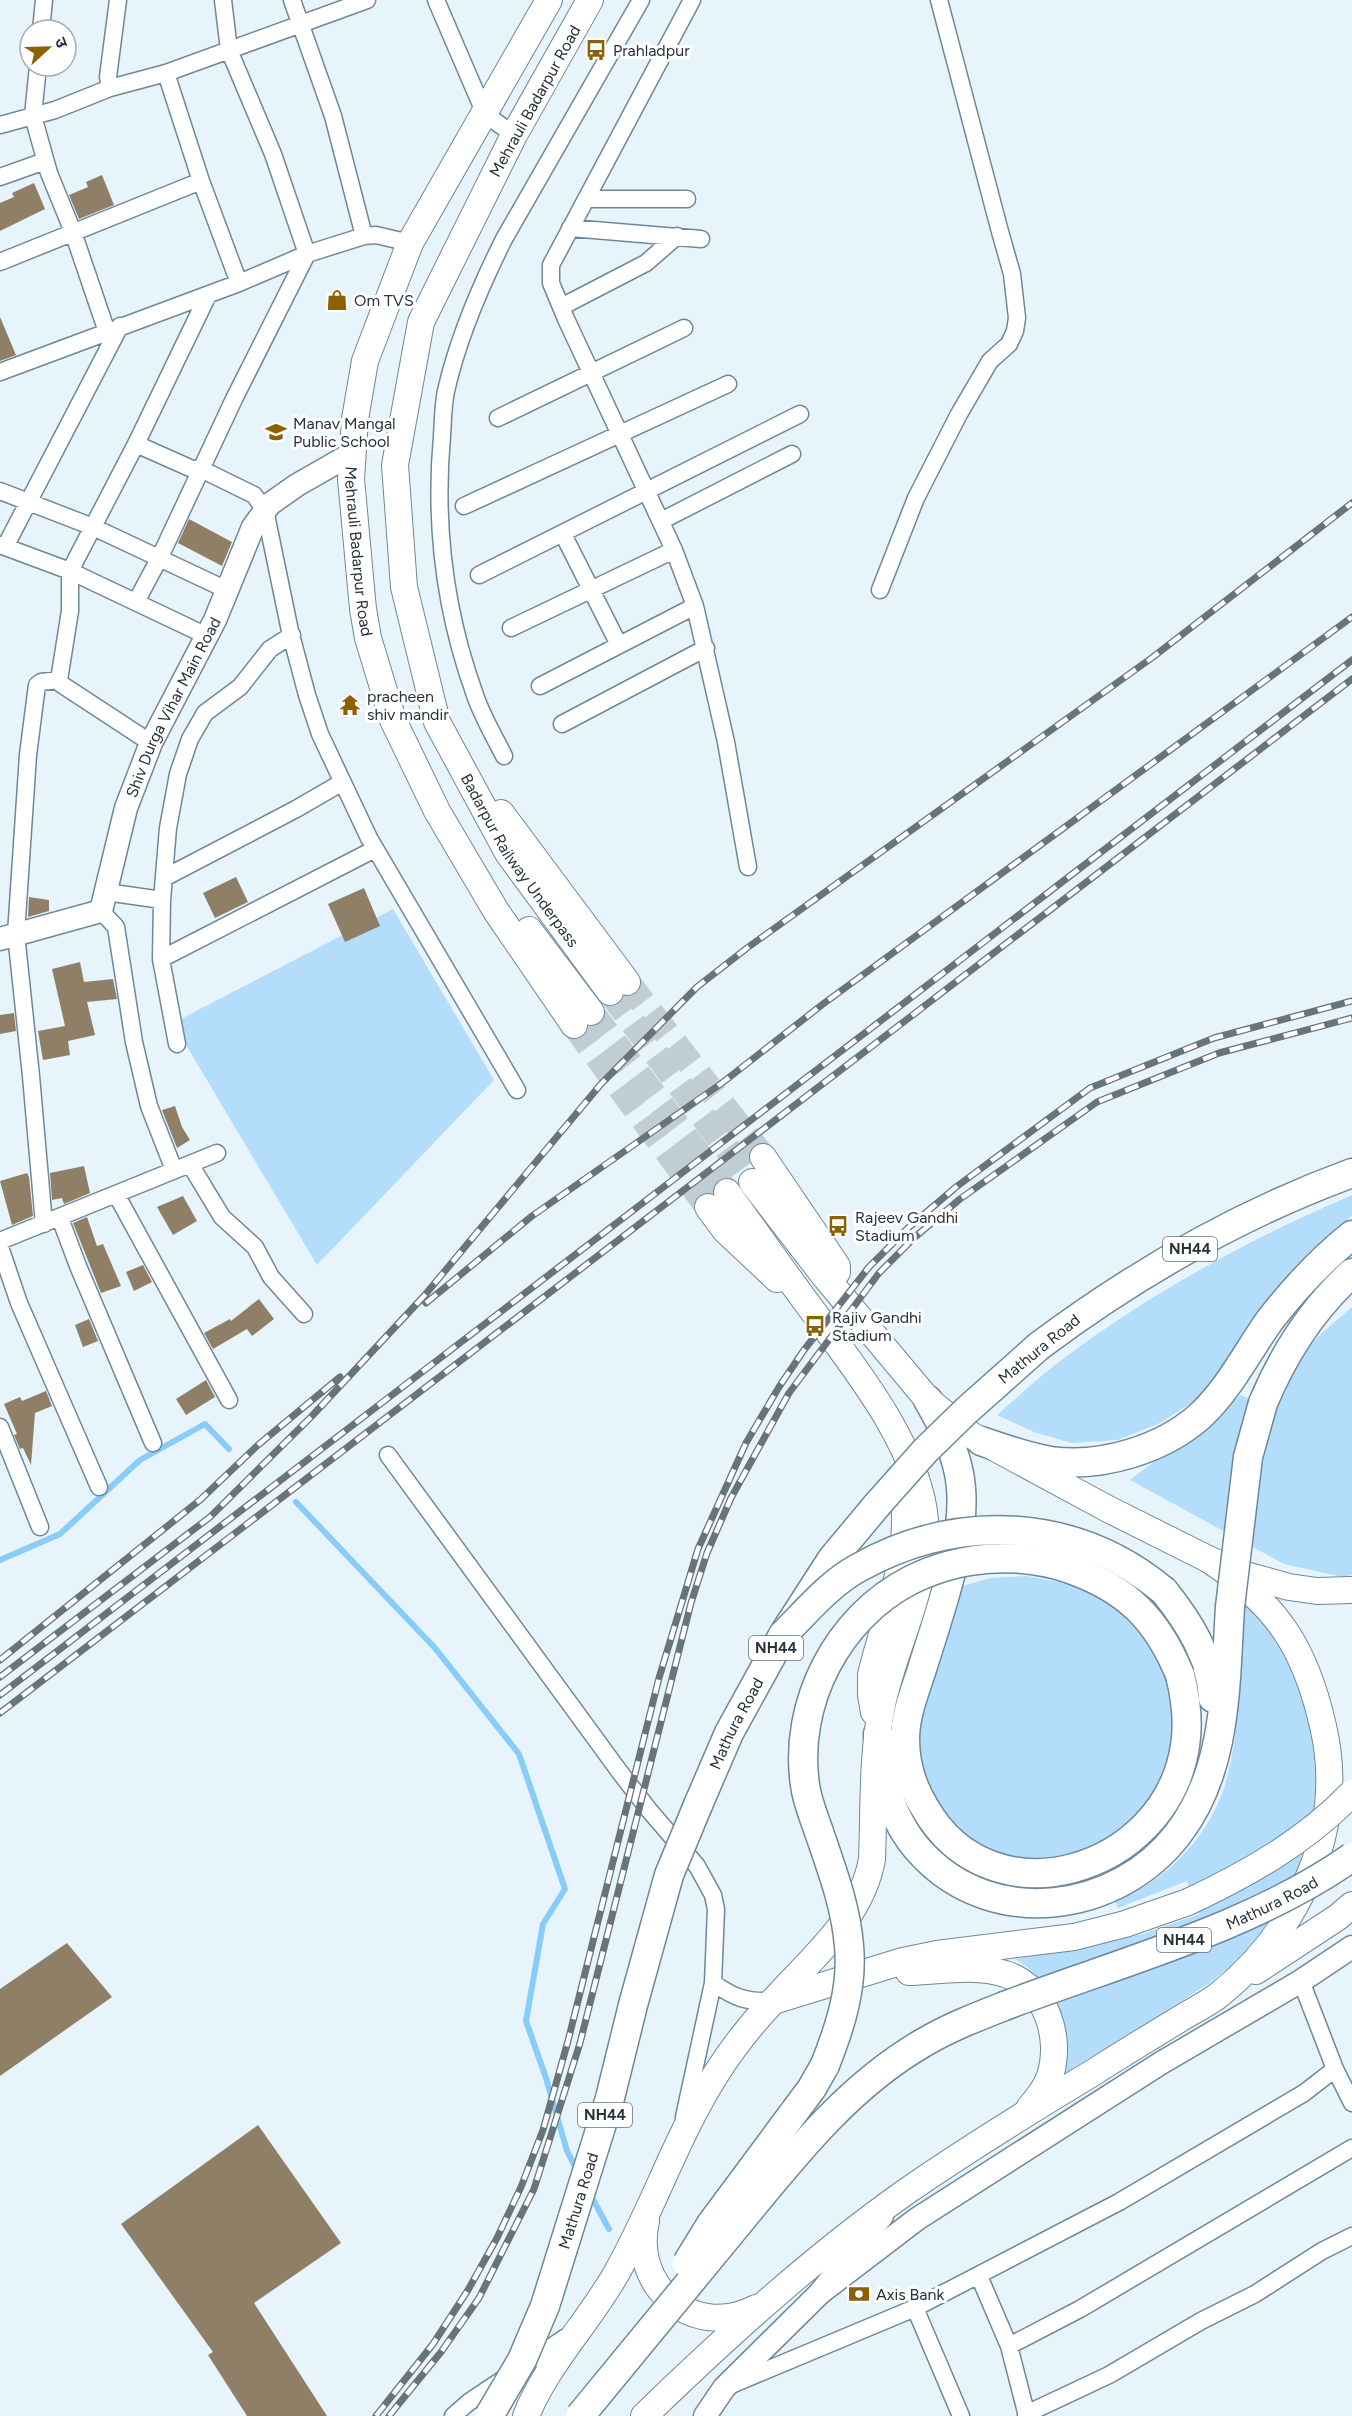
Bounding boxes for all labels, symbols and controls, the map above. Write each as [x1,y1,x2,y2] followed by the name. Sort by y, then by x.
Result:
[18,18,78,78] north arrow
[485,22,585,180] street label: Mehrauli Badarpur Road
[51,35,72,51] text: उ
[584,38,608,62] bus stop icon: Prahladpur
[613,41,690,60] place label: Prahladpur
[325,288,349,312] shop icon: Om TVS
[354,291,414,310] place label: Om TVS
[293,414,396,451] place label: Manav Mangal Public School
[264,420,288,444] school or university icon: Manav Mangal Public School
[341,466,377,638] street label: Mehrauli Badarpur Road
[121,614,224,800] street label: Shiv Durga Vihar Main Road
[367,687,449,724] place label: pracheen shiv mandir
[338,693,362,717] temple icon: pracheen shiv mandir
[457,770,583,951] street label: Badarpur Railway Underpass
[855,1208,958,1245] place label: Rajeev Gandhi Stadium
[826,1214,850,1238] bus stop icon: Rajeev Gandhi Stadium
[1163,1237,1217,1261] road number: NH44
[832,1308,922,1345] place label: Rajiv Gandhi Stadium
[994,1310,1084,1388] street label: Mathura Road
[803,1314,827,1338] bus stop icon: Rajiv Gandhi Stadium
[749,1636,803,1660] road number: NH44
[705,1674,767,1772] street label: Mathura Road
[1223,1872,1321,1933] street label: Mathura Road
[1157,1928,1211,1952] road number: NH44
[578,2103,632,2127] road number: NH44
[554,2150,602,2251] street label: Mathura Road
[847,2282,871,2306] bank icon: Axis Bank
[876,2285,944,2304] place label: Axis Bank

